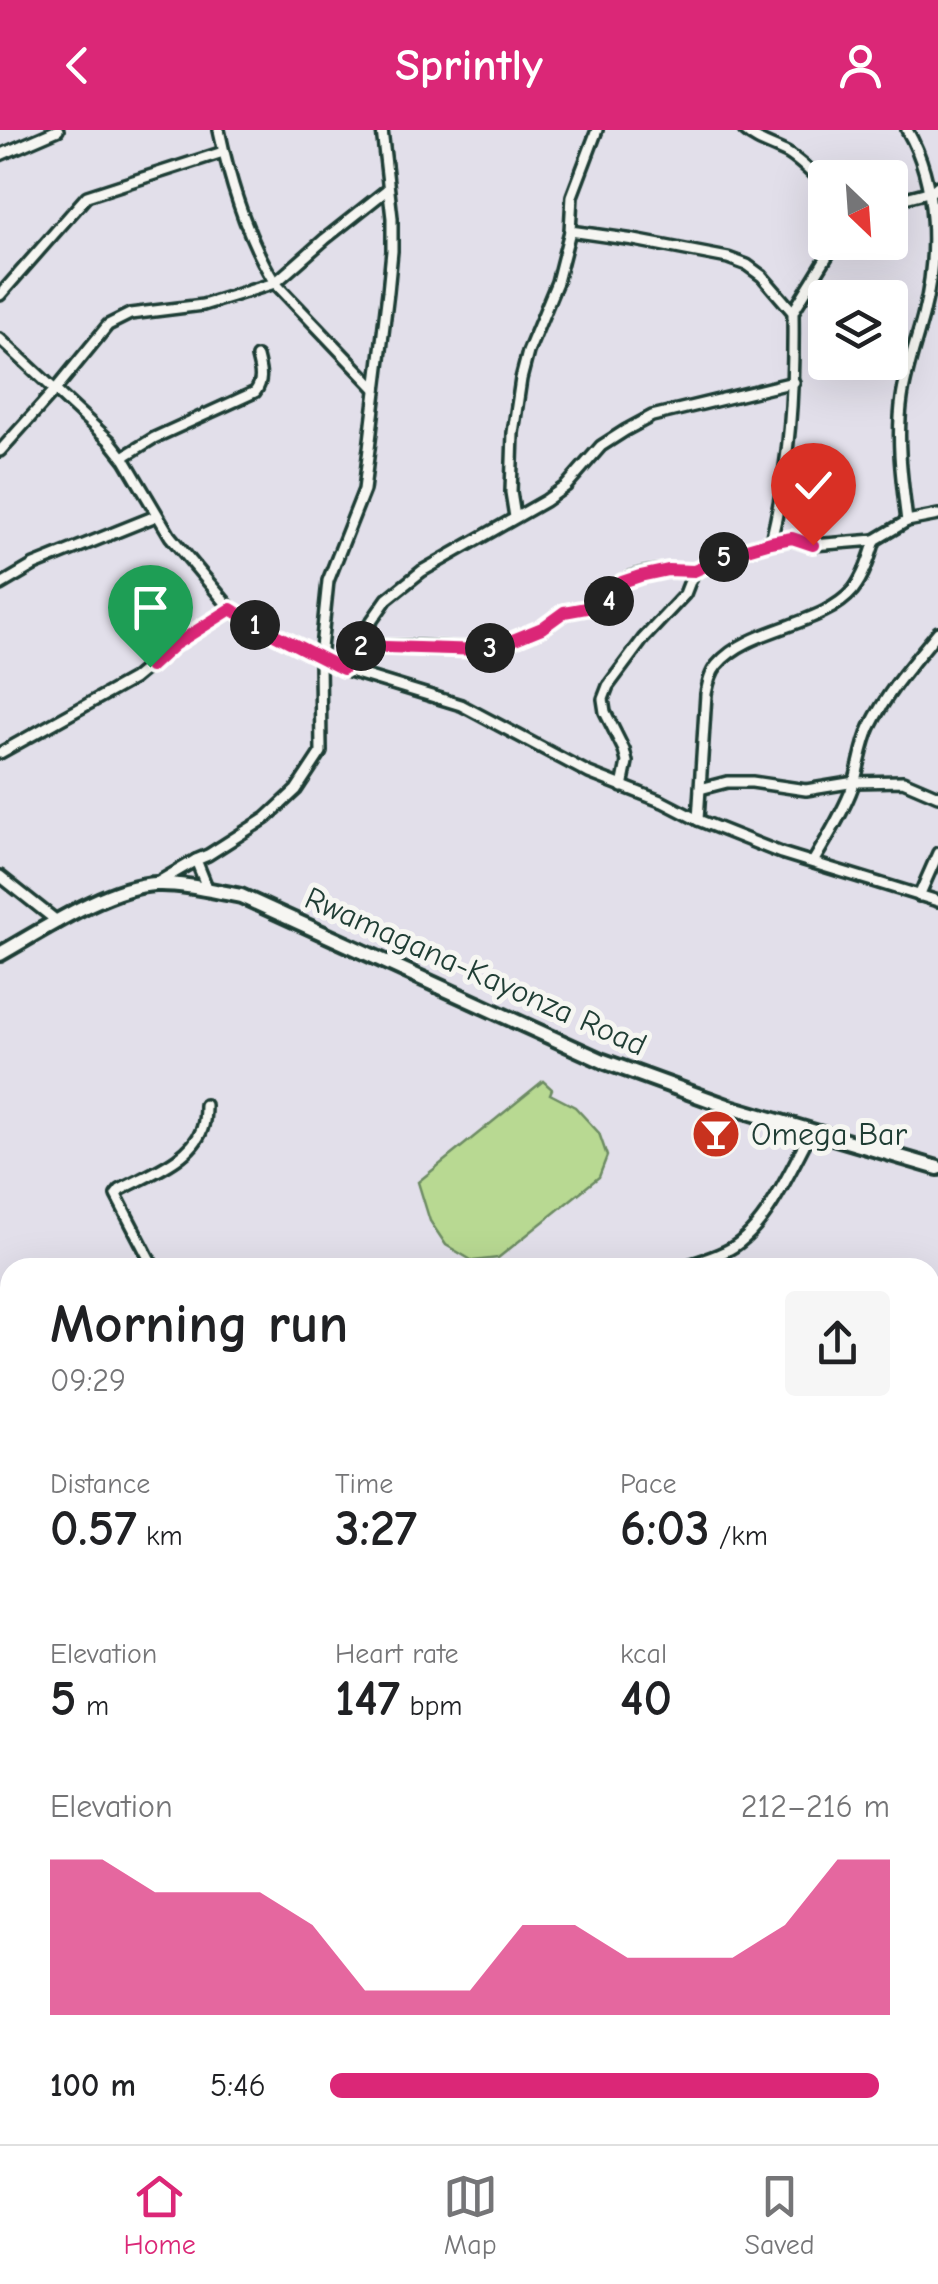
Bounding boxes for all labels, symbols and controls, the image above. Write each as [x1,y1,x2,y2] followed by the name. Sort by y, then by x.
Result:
[50,38,105,93] icon: back
[833,38,888,93] icon: person
[395,39,543,91] text: Sprintly
[808,160,908,260] north arrow
[808,160,908,380] map controls
[808,280,908,380] button: layers
[771,443,856,546] pin
[786,458,841,513] icon: check
[699,532,749,582] pin: 5
[717,541,731,573] text: 5
[108,565,193,668] pin
[584,576,634,626] pin: 4
[123,580,178,635] icon: arrive
[602,585,616,617] text: 4
[230,600,280,650] pin: 1
[249,609,261,641] text: 1
[336,621,386,671] pin: 2
[465,623,515,673] pin: 3
[354,630,368,662] text: 2
[483,632,497,664] text: 3
[299,879,652,1064] street label: Rwamagana-Kayonza Road
[690,1108,742,1160] bar icon: Omega Bar
[751,1116,908,1153] place label: Omega Bar
[785,1291,890,1396] button: share
[50,1292,348,1356] text: Morning run
[50,1362,126,1399] text: 09:29
[50,1468,150,1500] text: Distance
[335,1468,393,1500] text: Time
[620,1468,676,1500] text: Pace
[50,1500,137,1558] text: 0.57
[335,1500,417,1558] text: 3:27
[620,1500,710,1558] text: 6:03
[137,1520,183,1552] text: km
[710,1520,768,1552] text: /km
[50,1638,157,1670] text: Elevation
[335,1638,458,1670] text: Heart rate
[620,1638,667,1670] text: kcal
[50,1670,77,1728] text: 5
[335,1670,400,1728] text: 147
[620,1670,672,1728] text: 40
[77,1690,109,1722] text: m
[400,1690,462,1722] text: bpm
[50,1788,173,1825] text: Elevation
[741,1788,890,1825] text: 212–216 m
[50,2067,136,2104] text: 100 m
[210,2067,266,2104] text: 5:46
[123,2169,196,2261] tab: Home
[443,2169,498,2261] tab: Map
[745,2169,815,2261] tab: Saved

